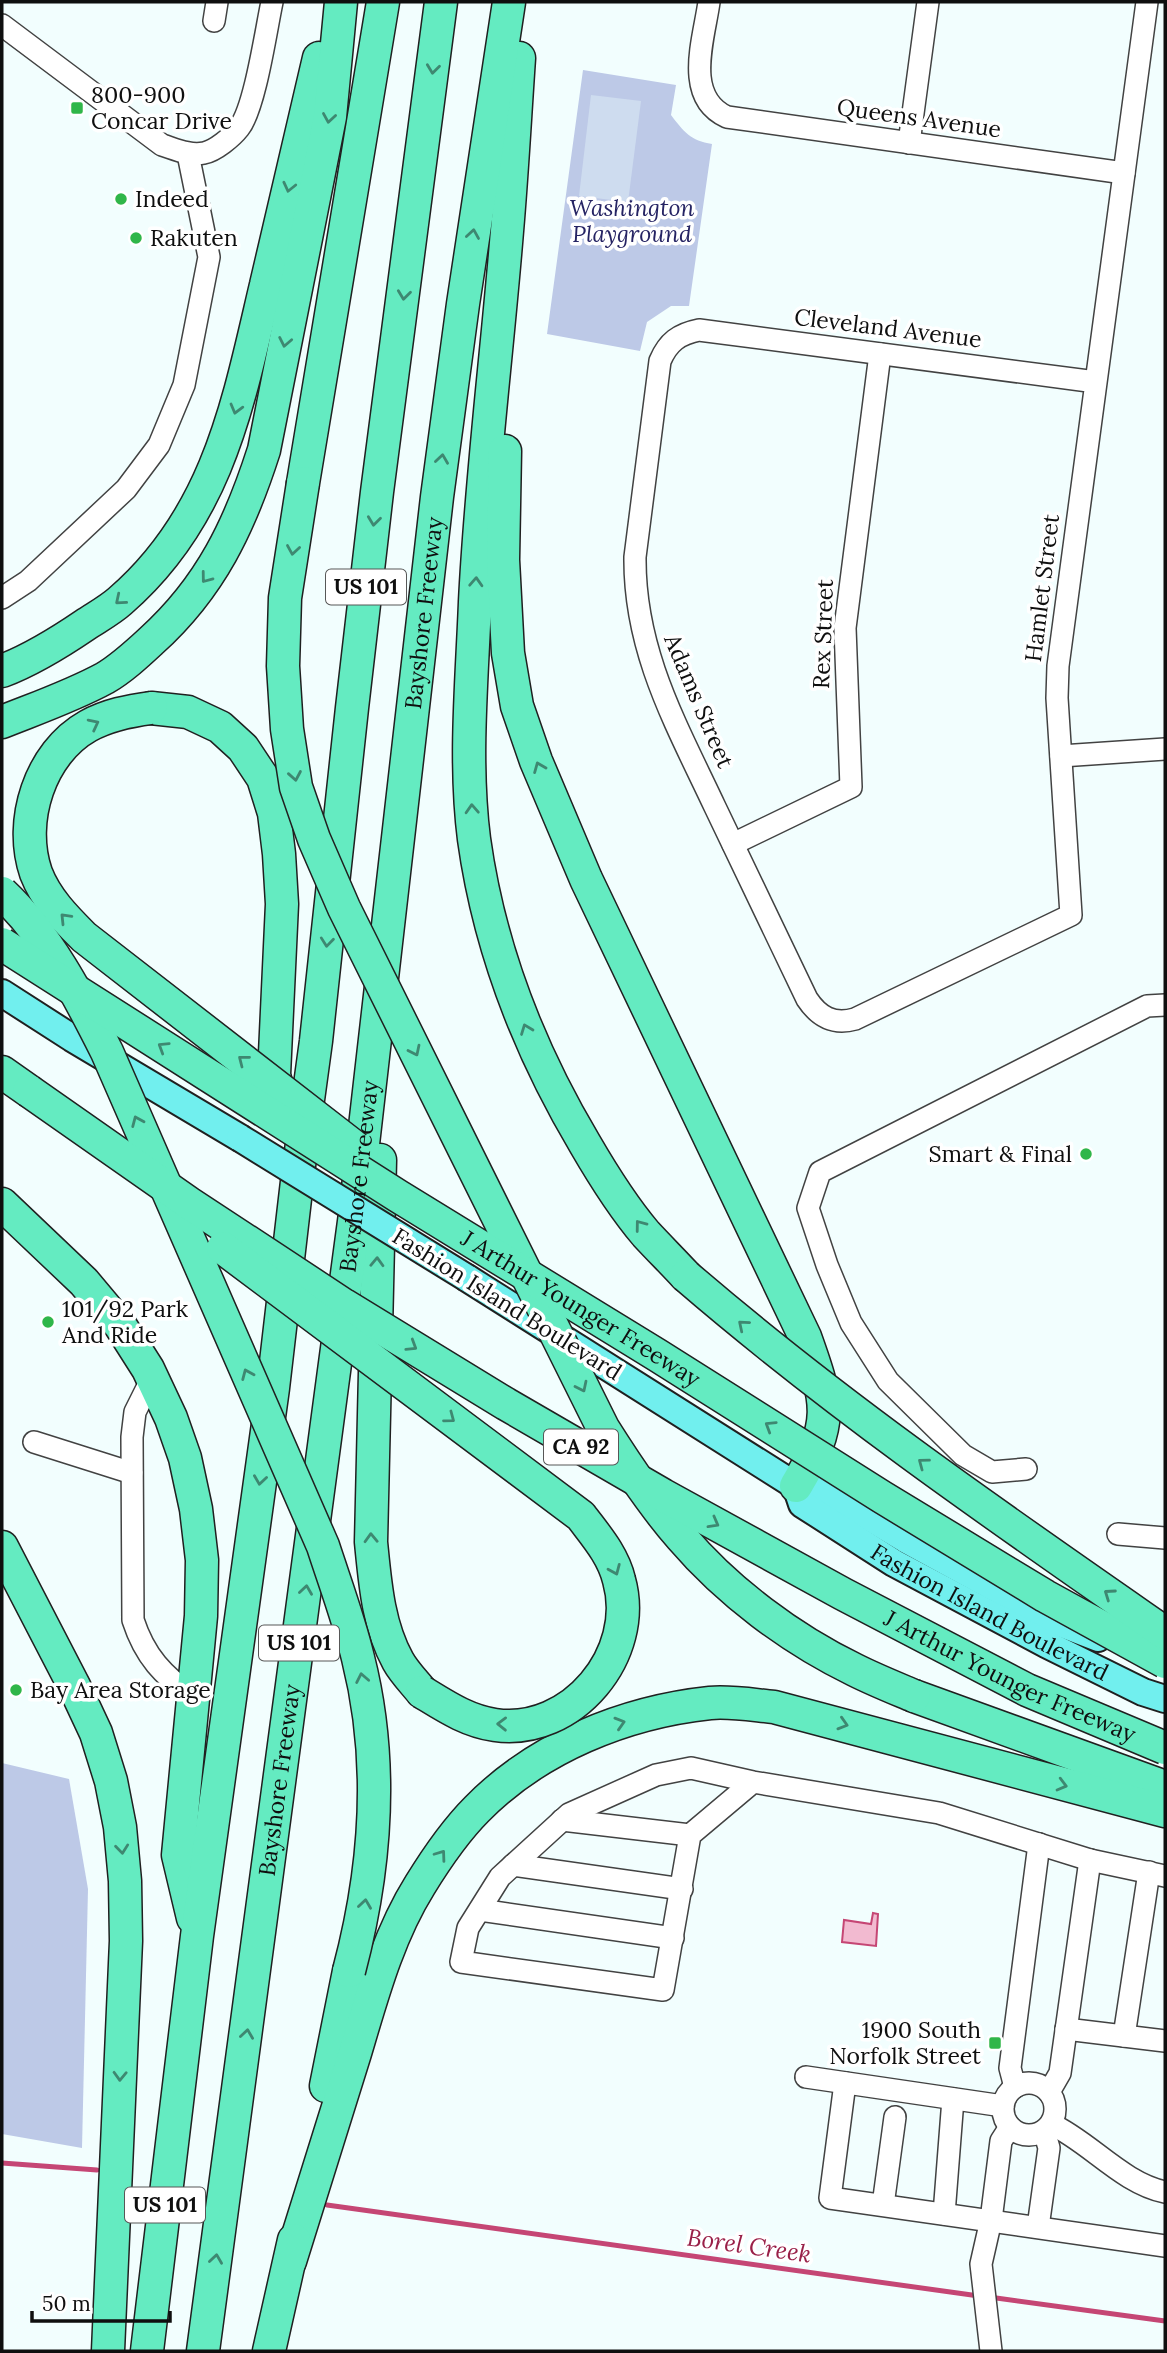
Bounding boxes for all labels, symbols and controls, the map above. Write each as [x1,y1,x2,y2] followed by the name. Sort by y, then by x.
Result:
[425,64,440,75] one-way arrow
[91,80,232,135] place label: 800-900 Concar Drive
[835,92,1003,143] street label: Queens Avenue
[69,100,85,116] marker: 800-900 Concar Drive
[322,112,337,124] one-way arrow
[283,181,297,193] one-way arrow
[135,184,209,213] place label: Indeed
[113,191,129,207] marker: Indeed
[569,193,695,248] park label: Washington Playground
[150,223,238,252] place label: Rakuten
[466,228,481,240] one-way arrow
[128,230,144,246] marker: Rakuten
[397,289,412,301] one-way arrow
[793,302,983,353] street label: Cleveland Avenue
[279,336,294,348] one-way arrow
[229,402,244,414] one-way arrow
[435,453,450,465] one-way arrow
[1018,512,1065,664] street label: Hamlet Street
[398,514,449,711] street label: Bayshore Freeway
[366,515,381,526] one-way arrow
[286,545,301,556] one-way arrow
[202,570,214,583] one-way arrow
[326,570,406,604] road number: US 101
[469,576,484,587] one-way arrow
[806,578,839,689] street label: Rex Street
[115,592,128,604] one-way arrow
[658,629,741,772] street label: Adams Street
[87,719,99,733] one-way arrow
[533,761,547,773] one-way arrow
[286,770,301,782] one-way arrow
[465,804,480,815] one-way arrow
[61,913,74,926] one-way arrow
[320,936,335,947] one-way arrow
[521,1024,535,1036] one-way arrow
[158,1042,171,1055] one-way arrow
[407,1044,421,1057] one-way arrow
[238,1055,250,1068] one-way arrow
[332,1078,384,1274] street label: Bayshore Freeway
[131,1116,145,1128] one-way arrow
[929,1139,1072,1168] place label: Smart & Final
[1078,1146,1094,1162] marker: Smart & Final
[387,1221,627,1386] street label: Fashion Island Boulevard
[636,1221,648,1233] one-way arrow
[455,1223,707,1393] street label: J Arthur Younger Freeway
[370,1256,385,1267] one-way arrow
[61,1294,189,1349] place label: 101/92 Park And Ride
[40,1314,56,1330] marker: 101/92 Park And Ride
[738,1320,750,1333] one-way arrow
[404,1337,417,1350] one-way arrow
[241,1369,255,1382] one-way arrow
[574,1380,588,1392] one-way arrow
[442,1410,455,1423] one-way arrow
[765,1422,778,1435] one-way arrow
[544,1430,618,1464] road number: CA 92
[918,1459,931,1472] one-way arrow
[253,1474,268,1486] one-way arrow
[706,1515,719,1528] one-way arrow
[364,1532,379,1543] one-way arrow
[866,1537,1114,1687] street label: Fashion Island Boulevard
[606,1563,620,1575] one-way arrow
[299,1584,314,1596] one-way arrow
[1104,1590,1117,1602] one-way arrow
[879,1603,1141,1748] street label: J Arthur Younger Freeway
[259,1626,339,1660] road number: US 101
[355,1672,370,1684] one-way arrow
[30,1675,211,1704] place label: Bay Area Storage
[252,1681,306,1878] street label: Bayshore Freeway
[8,1682,24,1698] marker: Bay Area Storage
[497,1716,508,1731] one-way arrow
[614,1716,626,1731] one-way arrow
[837,1716,849,1731] one-way arrow
[1056,1777,1068,1791] one-way arrow
[114,1843,129,1854] one-way arrow
[433,1850,445,1863] one-way arrow
[357,1898,372,1910] one-way arrow
[829,2015,981,2070] place label: 1900 South Norfolk Street
[239,2028,254,2040] one-way arrow
[987,2035,1003,2051] marker: 1900 South Norfolk Street
[113,2071,128,2082] one-way arrow
[125,2188,205,2222] road number: US 101
[685,2221,813,2270] water label: Borel Creek
[209,2254,224,2265] one-way arrow
[32,2280,170,2324] scale bar
[42,2290,91,2317] text: 50 m

